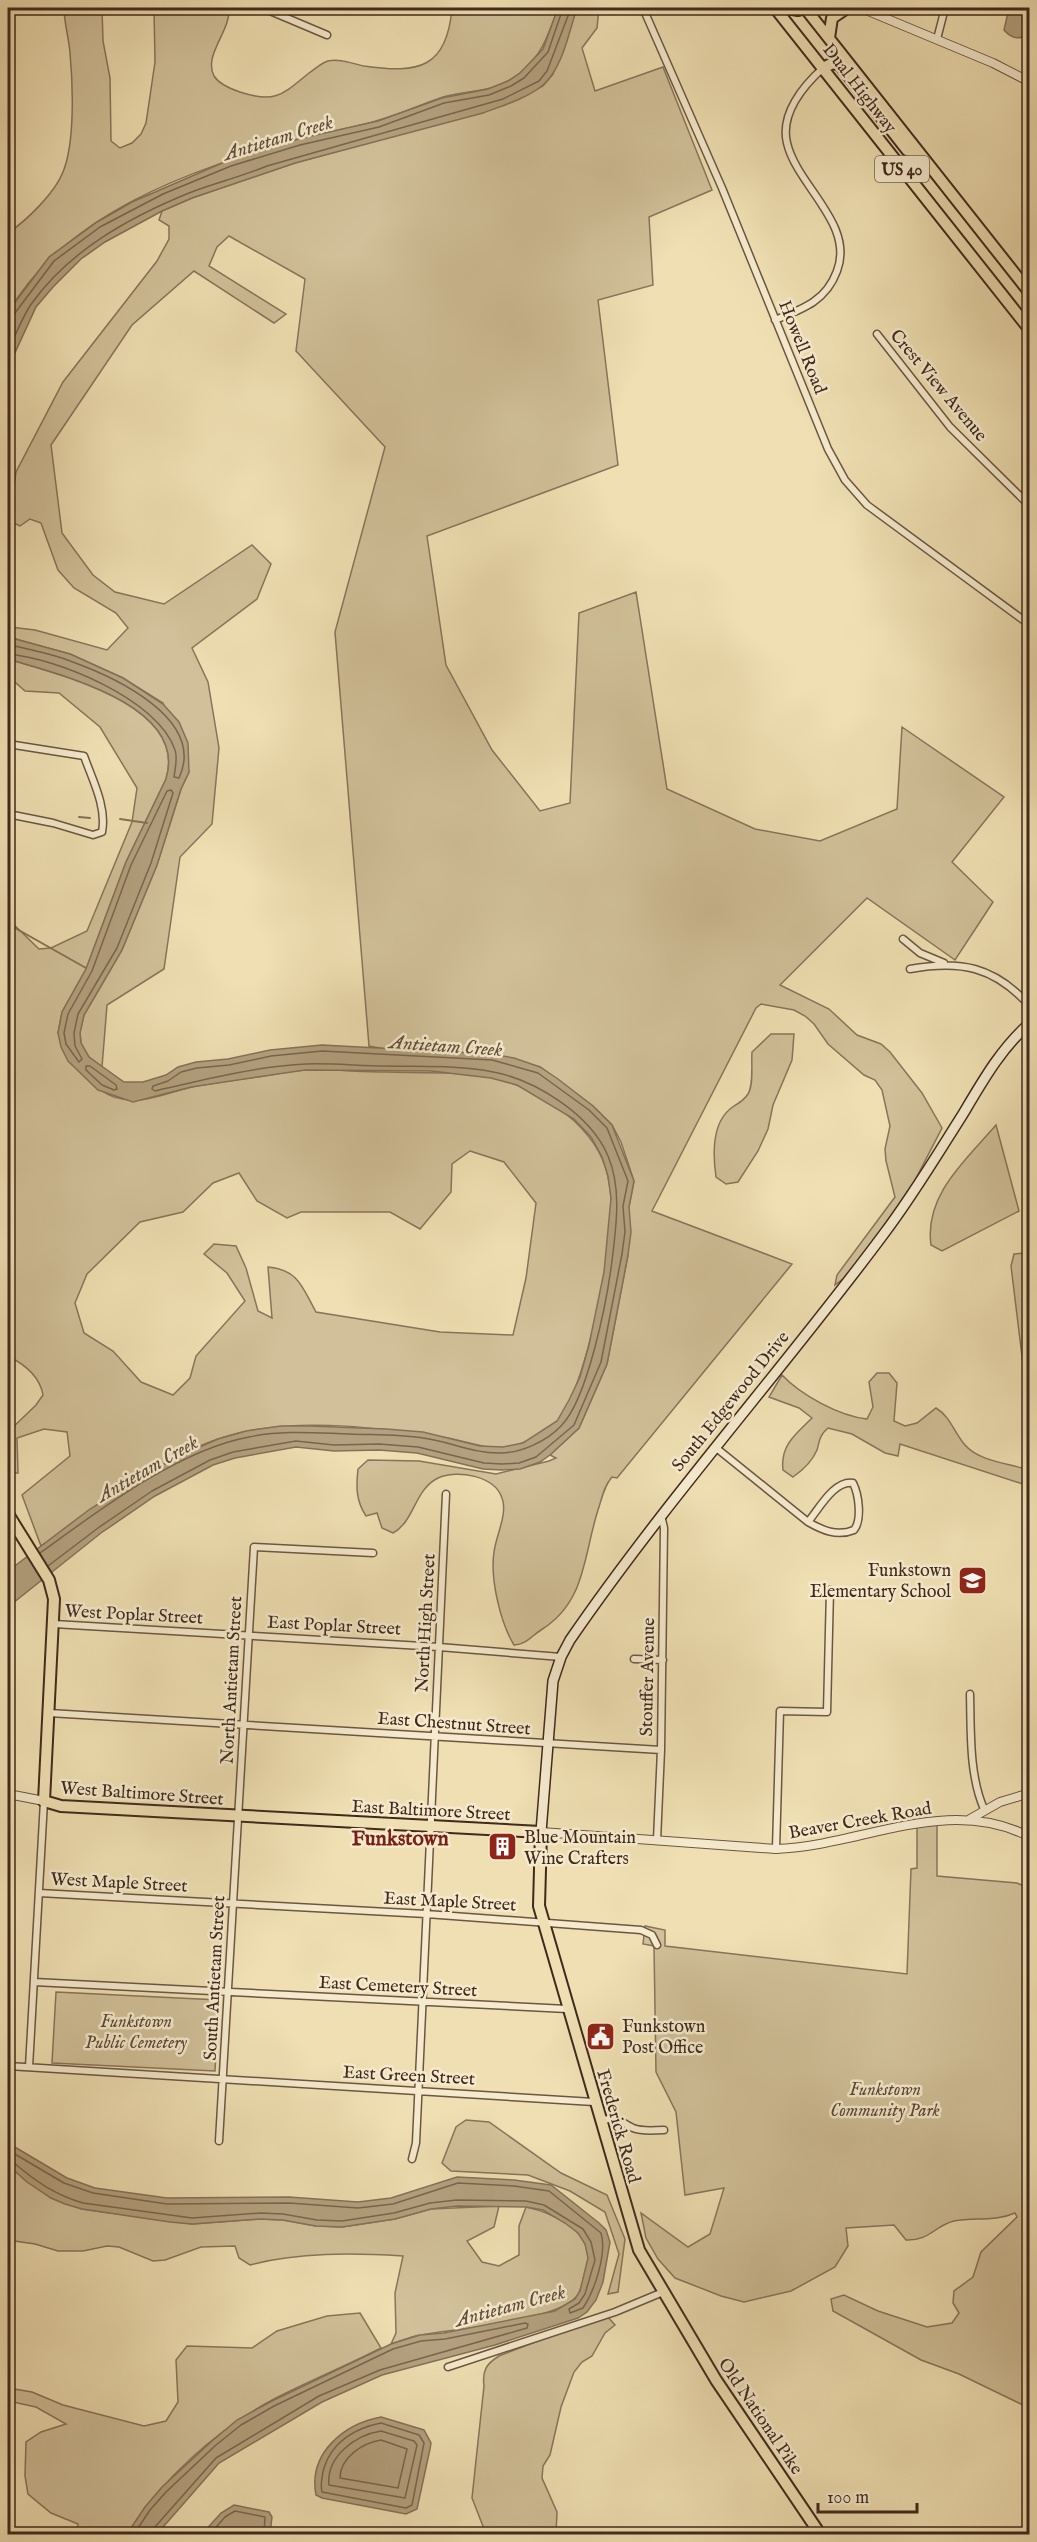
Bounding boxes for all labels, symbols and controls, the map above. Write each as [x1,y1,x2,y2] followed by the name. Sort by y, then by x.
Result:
[816,39,901,139] street label: Dual Highway
[219,110,336,168] water label: Antietam Creek
[875,156,929,182] road number: US 40
[772,297,831,398] street label: Howell Road
[884,325,992,447] street label: Crest View Avenue
[387,1030,503,1063] water label: Antietam Creek
[667,1327,795,1477] street label: South Edgewood Drive
[91,1430,203,1509] water label: Antietam Creek
[411,1553,442,1693] street label: North High Street
[810,1560,951,1604] place label: Funkstown Elementary School
[956,1564,988,1596] school or university icon: Funkstown Elementary School
[217,1595,248,1765] street label: North Antietam Street
[64,1600,204,1631] street label: West Poplar Street
[266,1612,401,1641] street label: East Poplar Street
[636,1617,661,1737] street label: Stouffer Avenue
[377,1708,531,1741] street label: East Chestnut Street
[60,1777,224,1812] street label: West Baltimore Street
[351,1796,511,1827] street label: East Baltimore Street
[787,1798,934,1845] street label: Beaver Creek Road
[351,1826,449,1853] district label: Funkstown
[524,1827,636,1871] place label: Blue Mountain Wine Crafters
[487,1831,519,1863] building icon: Blue Mountain Wine Crafters
[50,1868,188,1899] street label: West Maple Street
[383,1888,517,1917] street label: East Maple Street
[200,1895,231,2061] street label: South Antietam Street
[318,1972,478,2003] street label: East Cemetery Street
[85,2011,187,2055] park label: Funkstown Public Cemetery
[622,2016,706,2060] place label: Funkstown Post Office
[585,2020,617,2052] public building icon: Funkstown Post Office
[342,2062,476,2091] street label: East Green Street
[590,2067,645,2186] street label: Frederick Road
[830,2079,940,2123] park label: Funkstown Community Park
[451,2280,568,2334] water label: Antietam Creek
[712,2354,807,2480] street label: Old National Pike
[818,2476,917,2514] scale bar
[827,2487,869,2510] text: 100 m

